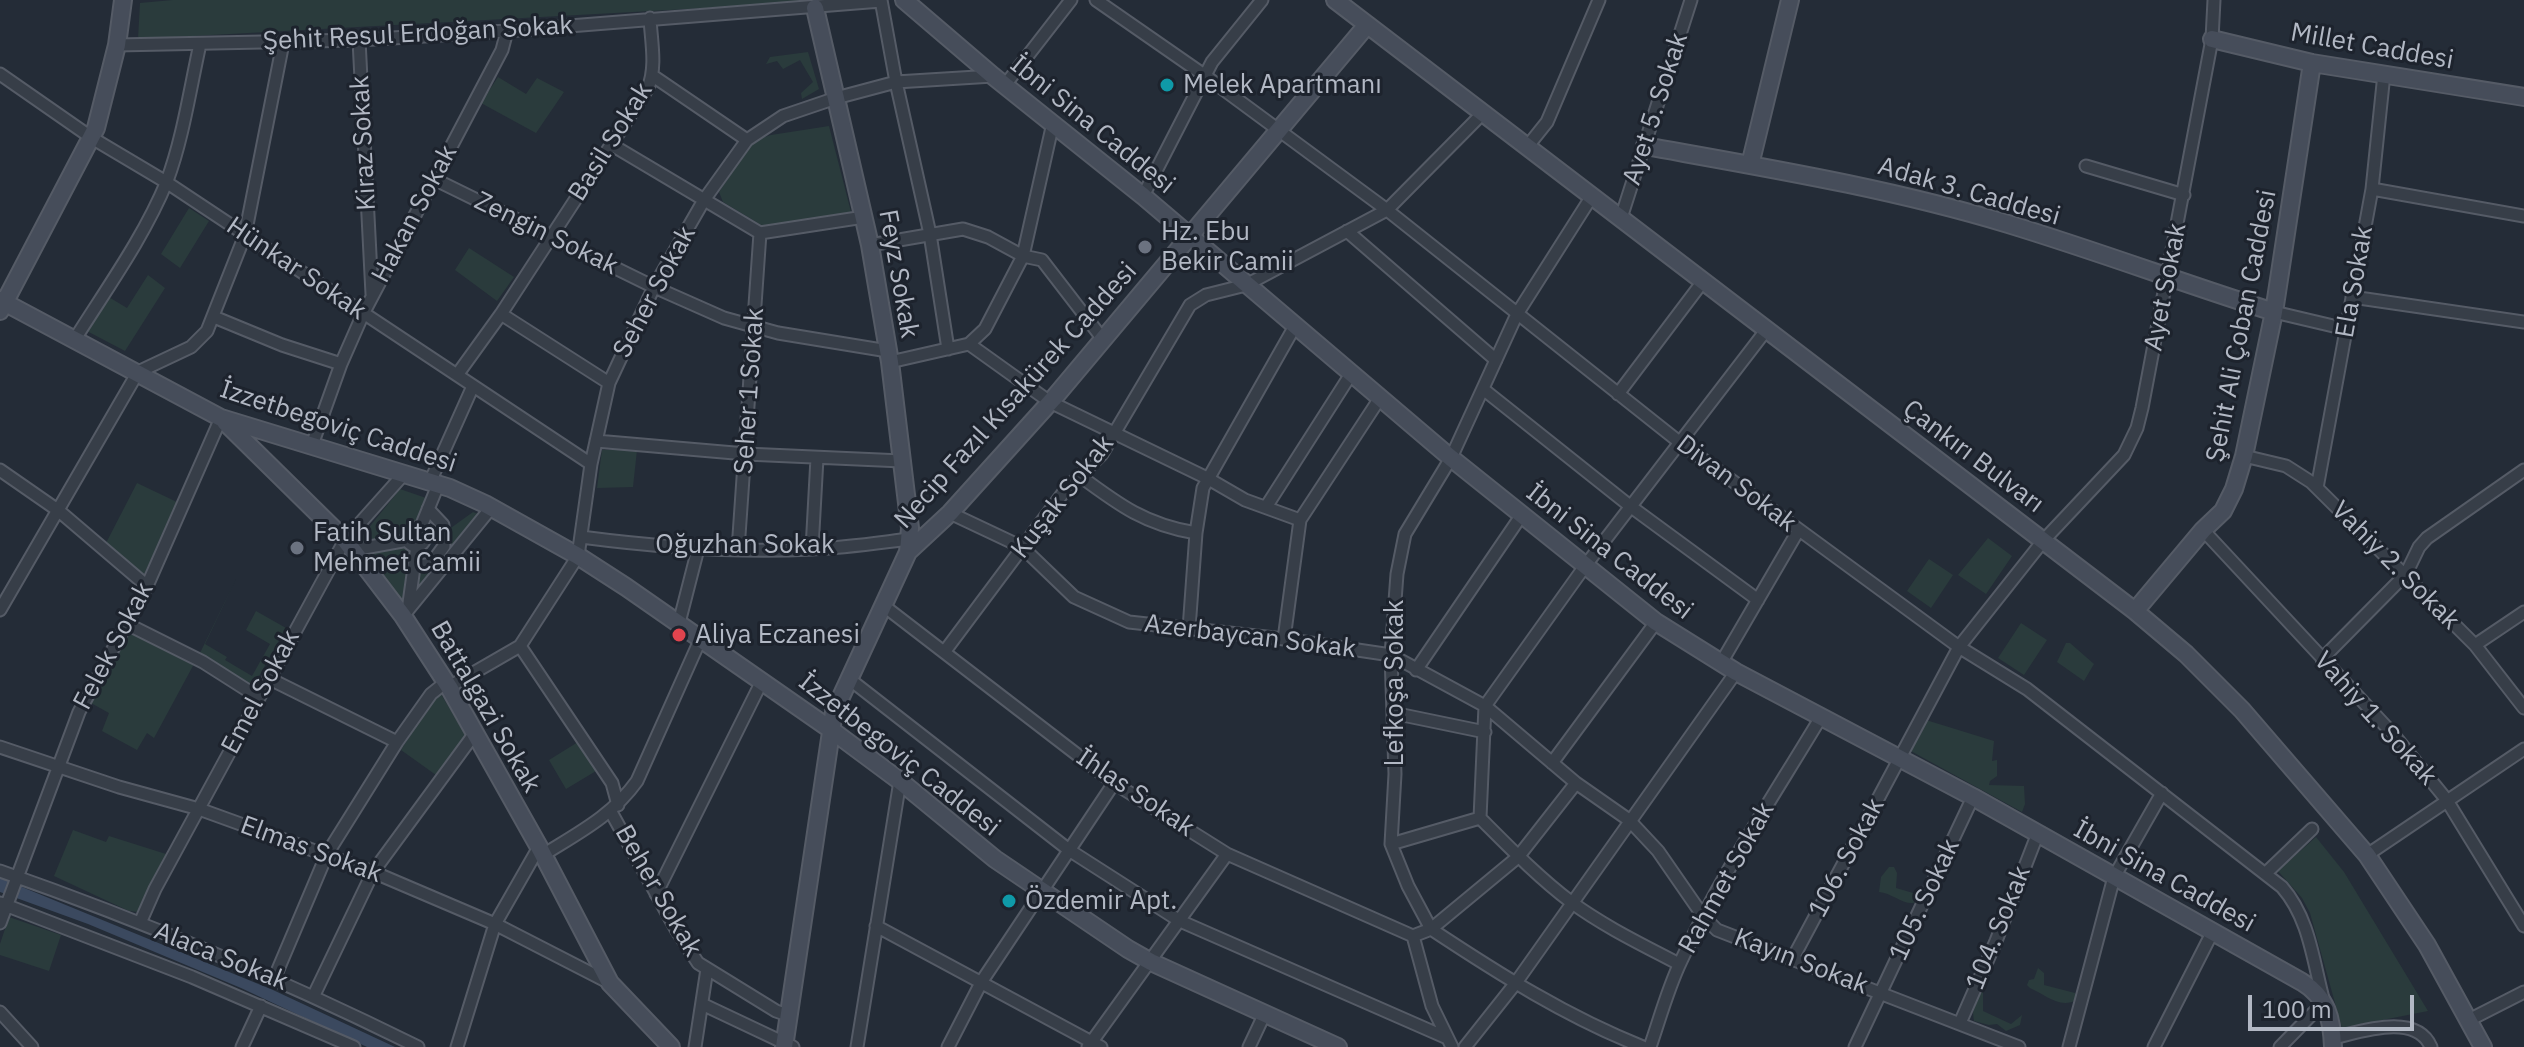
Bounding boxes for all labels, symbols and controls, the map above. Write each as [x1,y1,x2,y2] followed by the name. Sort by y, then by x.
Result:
[262,10,574,58] street label: Şehit Resul Erdoğan Sokak
[2288,17,2456,77] street label: Millet Caddesi
[1617,29,1695,189] street label: Ayet 5. Sokak
[1003,49,1181,201] street label: İbni Sina Caddesi
[1183,69,1382,101] place label: Melek Apartmanı
[345,75,383,211] street label: Kiraz Sokak
[1158,76,1176,94] marker: Melek Apartmanı
[562,77,660,207] street label: Basil Sokak
[366,140,464,288] street label: Hakan Sokak
[1874,151,2064,233] street label: Adak 3. Caddesi
[469,186,623,282] street label: Zengin Sokak
[2200,187,2284,465] street label: Şehit Ali Çoban Caddesi
[871,207,925,341] street label: Feyz Sokak
[220,211,372,327] street label: Hünkar Sokak
[1161,216,1294,278] place label: Hz. Ebu Bekir Camii
[2138,220,2194,354] street label: Ayet Sokak
[607,221,703,363] street label: Seher Sokak
[2330,224,2380,340] street label: Ela Sokak
[1136,238,1154,256] marker: Hz. Ebu Bekir Camii
[888,257,1144,535] street label: Necip Fazıl Kısakürek Caddesi
[729,307,771,475] street label: Seher 1 Sokak
[216,374,460,480] street label: İzzetbegoviç Caddesi
[1896,394,2050,520] street label: Çankırı Bulvarı
[1005,429,1121,565] street label: Kuşak Sokak
[1670,429,1802,539] street label: Divan Sokak
[1519,477,1699,627] street label: İbni Sina Caddesi
[2324,495,2466,637] street label: Vahiy 2. Sokak
[313,517,481,578] place label: Fatih Sultan Mehmet Camii
[655,529,835,561] street label: Oğuzhan Sokak
[288,539,306,557] marker: Fatih Sultan Mehmet Camii
[67,577,161,715] street label: Felek Sokak
[1379,600,1411,766] street label: Lefkoşa Sokak
[1142,609,1358,665] street label: Azerbaycan Sokak
[423,616,547,798] street label: Battalgazi Sokak
[695,619,860,651] place label: Aliya Eczanesi
[215,625,307,759] street label: Emel Sokak
[670,626,688,644] marker: Aliya Eczanesi
[2307,646,2443,792] street label: Vahiy 1. Sokak
[792,667,1006,843] street label: İzzetbegoviç Caddesi
[1070,742,1200,844] street label: İhlas Sokak
[1803,793,1891,923] street label: 106. Sokak
[1673,797,1781,959] street label: Rahmet Sokak
[236,810,386,890] street label: Elmas Sokak
[2068,814,2260,940] street label: İbni Sina Caddesi
[608,820,708,962] street label: Beher Sokak
[1883,834,1967,966] street label: 105. Sokak
[1960,862,2038,994] street label: 104. Sokak
[1025,885,1177,917] place label: Özdemir Apt.
[1000,892,1018,910] marker: Özdemir Apt.
[150,916,292,998] street label: Alaca Sokak
[1730,922,1872,1002] street label: Kayın Sokak
[2252,979,2418,1029] scale bar
[2262,993,2332,1025] text: 100 m

